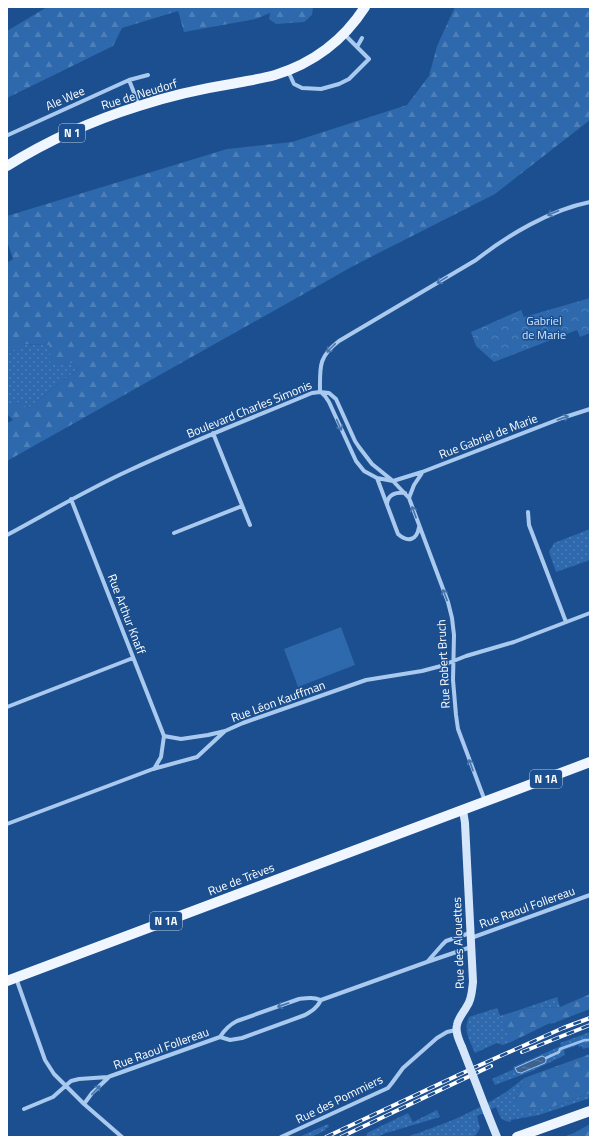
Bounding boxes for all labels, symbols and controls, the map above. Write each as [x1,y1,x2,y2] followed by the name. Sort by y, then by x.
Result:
[99,73,179,115] street label: Rue de Neudorf
[42,81,88,115] street label: Ale Wee
[59,124,85,142] road number: N 1
[547,210,559,218] one-way arrow
[437,276,448,284] one-way arrow
[522,311,566,344] park label: Gabriel de Marie
[327,343,337,353] one-way arrow
[183,375,315,443] street label: Boulevard Charles Simonis
[436,408,540,464] street label: Rue Gabriel de Marie
[556,413,568,421] one-way arrow
[336,419,343,431] one-way arrow
[410,507,418,519] one-way arrow
[103,571,151,657] street label: Rue Arthur Knaff
[441,589,449,601] one-way arrow
[431,619,455,709] street label: Rue Robert Bruch
[228,675,328,727] street label: Rue Léon Kauffman
[467,759,475,771] one-way arrow
[530,770,562,788] road number: N 1A
[205,857,277,900] street label: Rue de Trèves
[477,881,577,933] street label: Rue Raoul Follereau
[447,896,469,989] street label: Rue des Alouettes
[150,912,182,930] road number: N 1A
[277,1002,290,1009] one-way arrow
[111,1022,211,1074] street label: Rue Raoul Follereau
[292,1069,386,1128] street label: Rue des Pommiers
[91,1085,101,1095] one-way arrow

